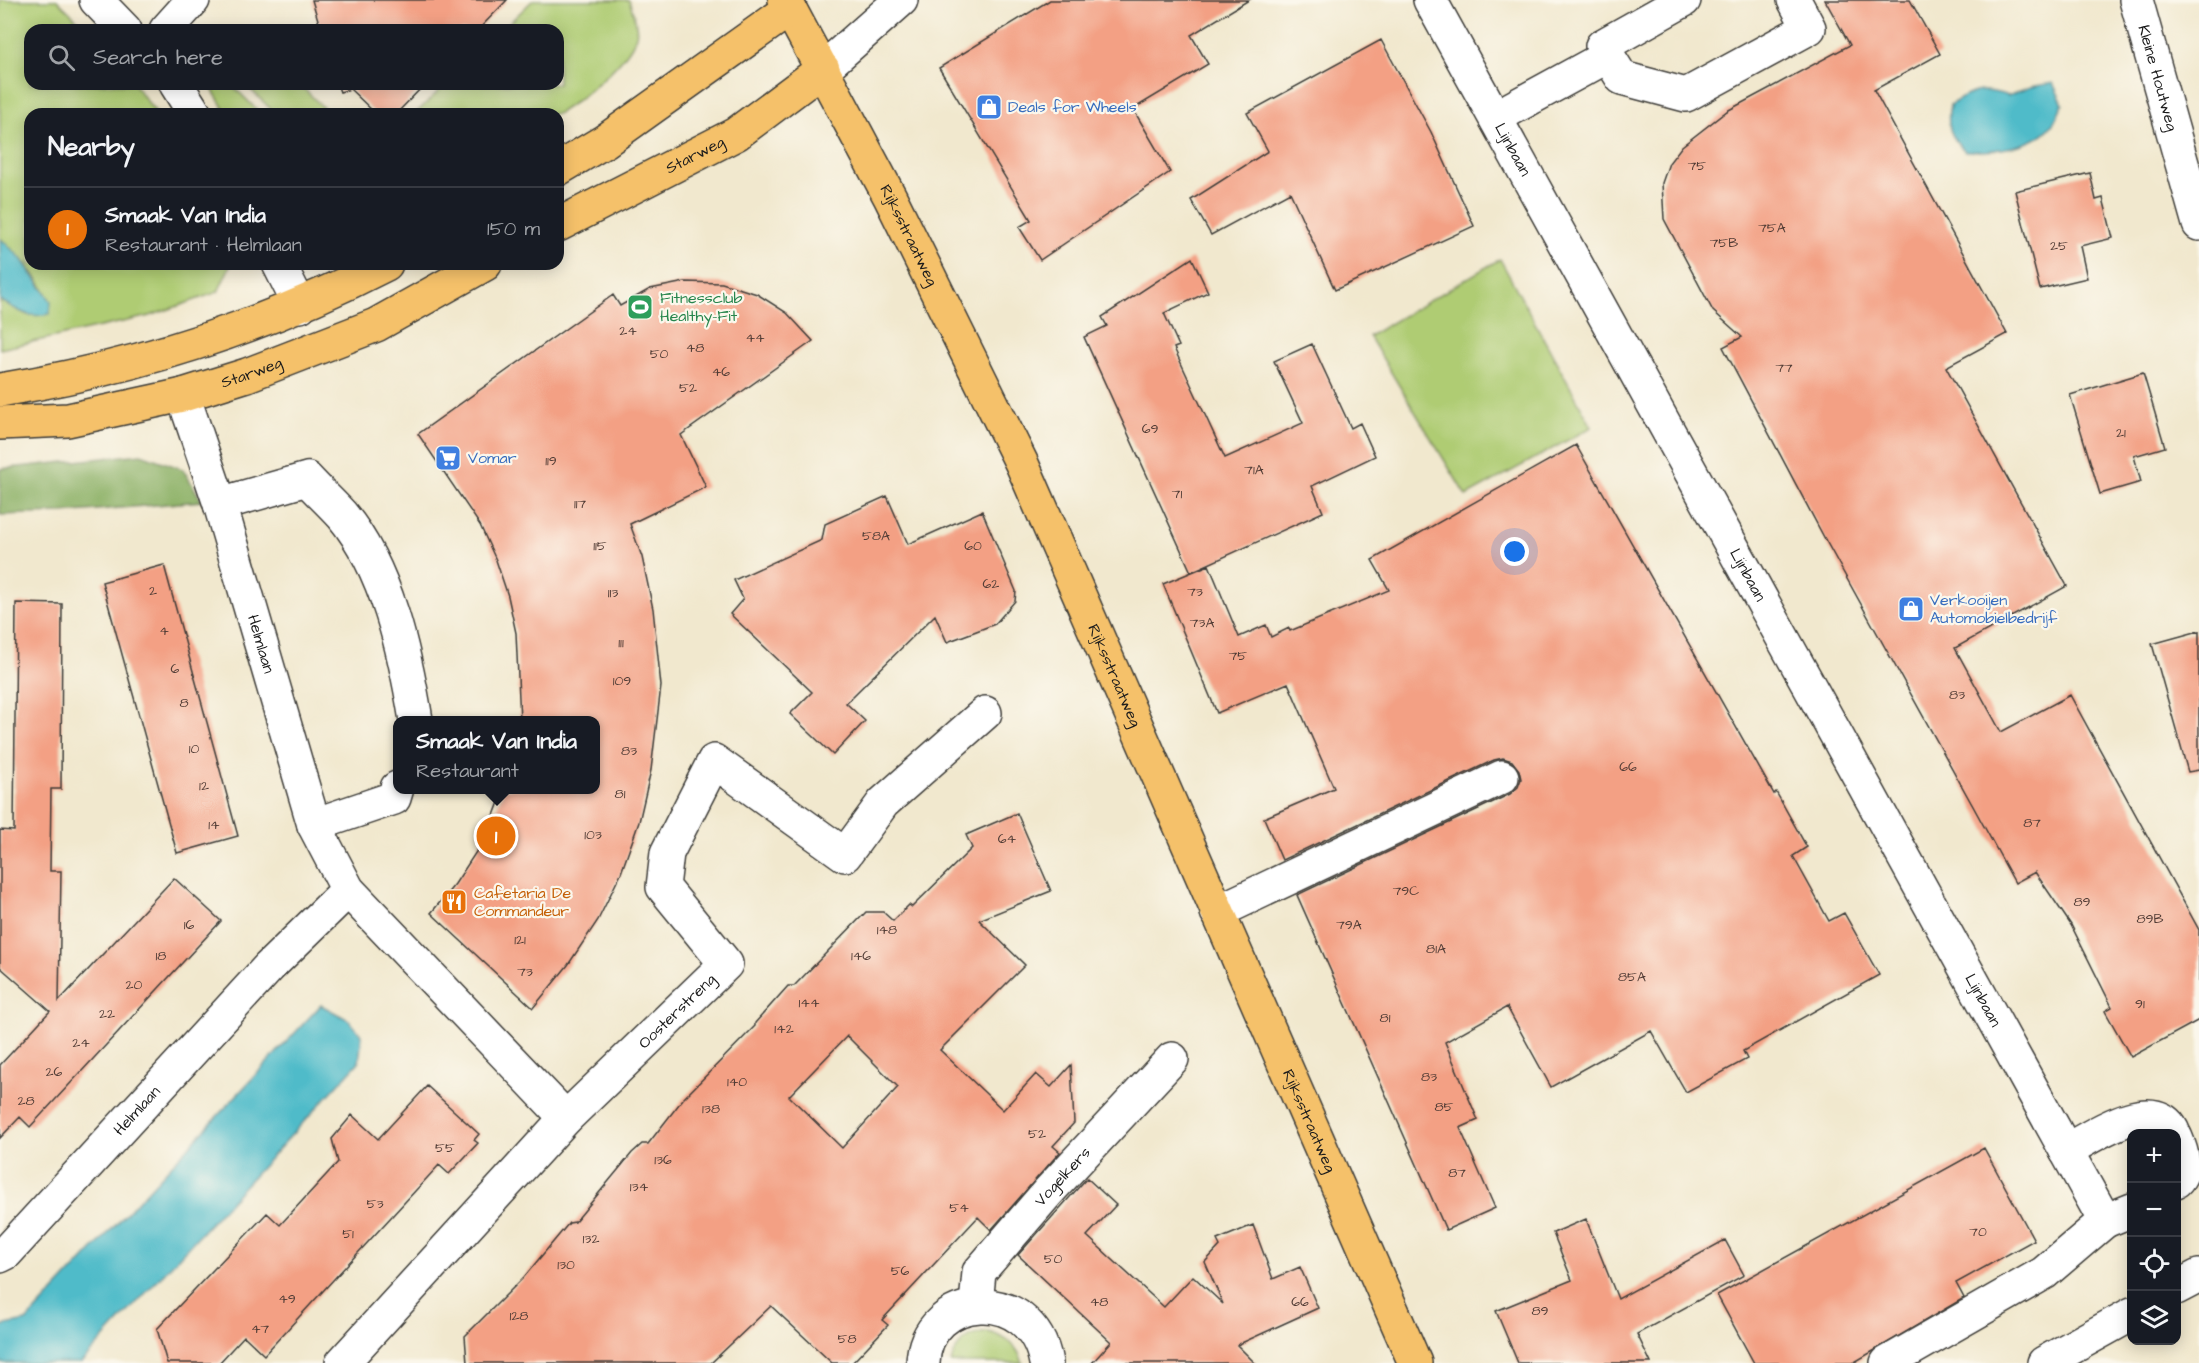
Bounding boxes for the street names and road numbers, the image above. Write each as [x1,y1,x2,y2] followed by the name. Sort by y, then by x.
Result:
[2133,22,2183,134] street label: Kleine Houtweg
[1489,119,1536,180] street label: Lijnbaan
[662,131,729,179] street label: Starweg
[874,181,943,290] street label: Rijksstraatweg
[218,351,286,393] street label: Starweg
[1724,544,1771,606] street label: Lijnbaan
[242,612,280,676] street label: Helmlaan
[1082,621,1147,731] street label: Rijksstraatweg
[633,969,721,1054] street label: Oosterstreng
[1959,970,2007,1031] street label: Lijnbaan
[1277,1066,1341,1176] street label: Rijksstraatweg
[108,1081,165,1140] street label: Helmlaan
[1029,1142,1096,1211] street label: Vogelkers

